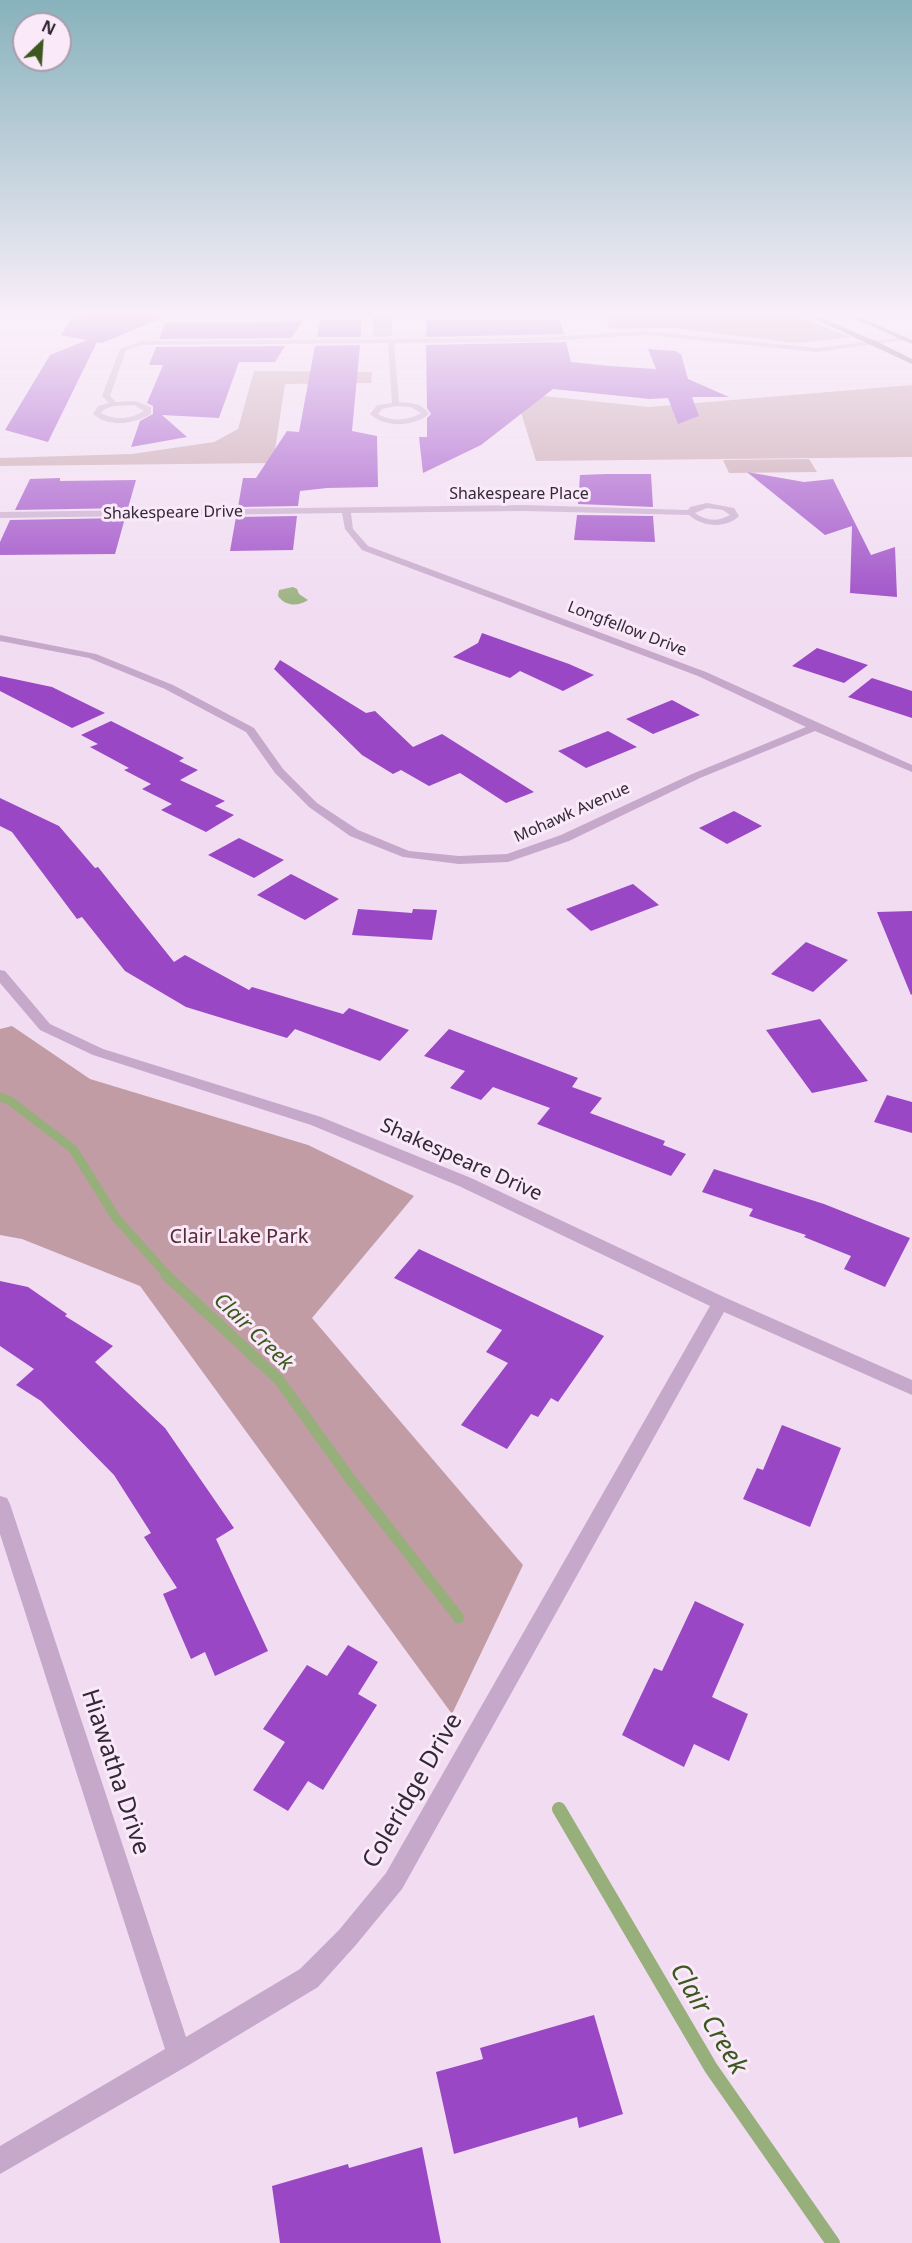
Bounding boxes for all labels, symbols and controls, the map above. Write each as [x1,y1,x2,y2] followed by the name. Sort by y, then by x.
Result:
[12,12,72,72] north arrow
[38,15,59,40] text: N
[449,484,589,504] street label: Shakespeare Place
[103,502,243,524] street label: Shakespeare Drive
[565,597,689,661] street label: Longfellow Drive
[511,779,633,847] street label: Mohawk Avenue
[376,1114,546,1206] street label: Shakespeare Drive
[170,1225,308,1249] park label: Clair Lake Park
[208,1288,298,1376] water label: Clair Creek
[75,1686,155,1858] street label: Hiawatha Drive
[357,1708,469,1874] street label: Coleridge Drive
[663,1958,753,2080] water label: Clair Creek

